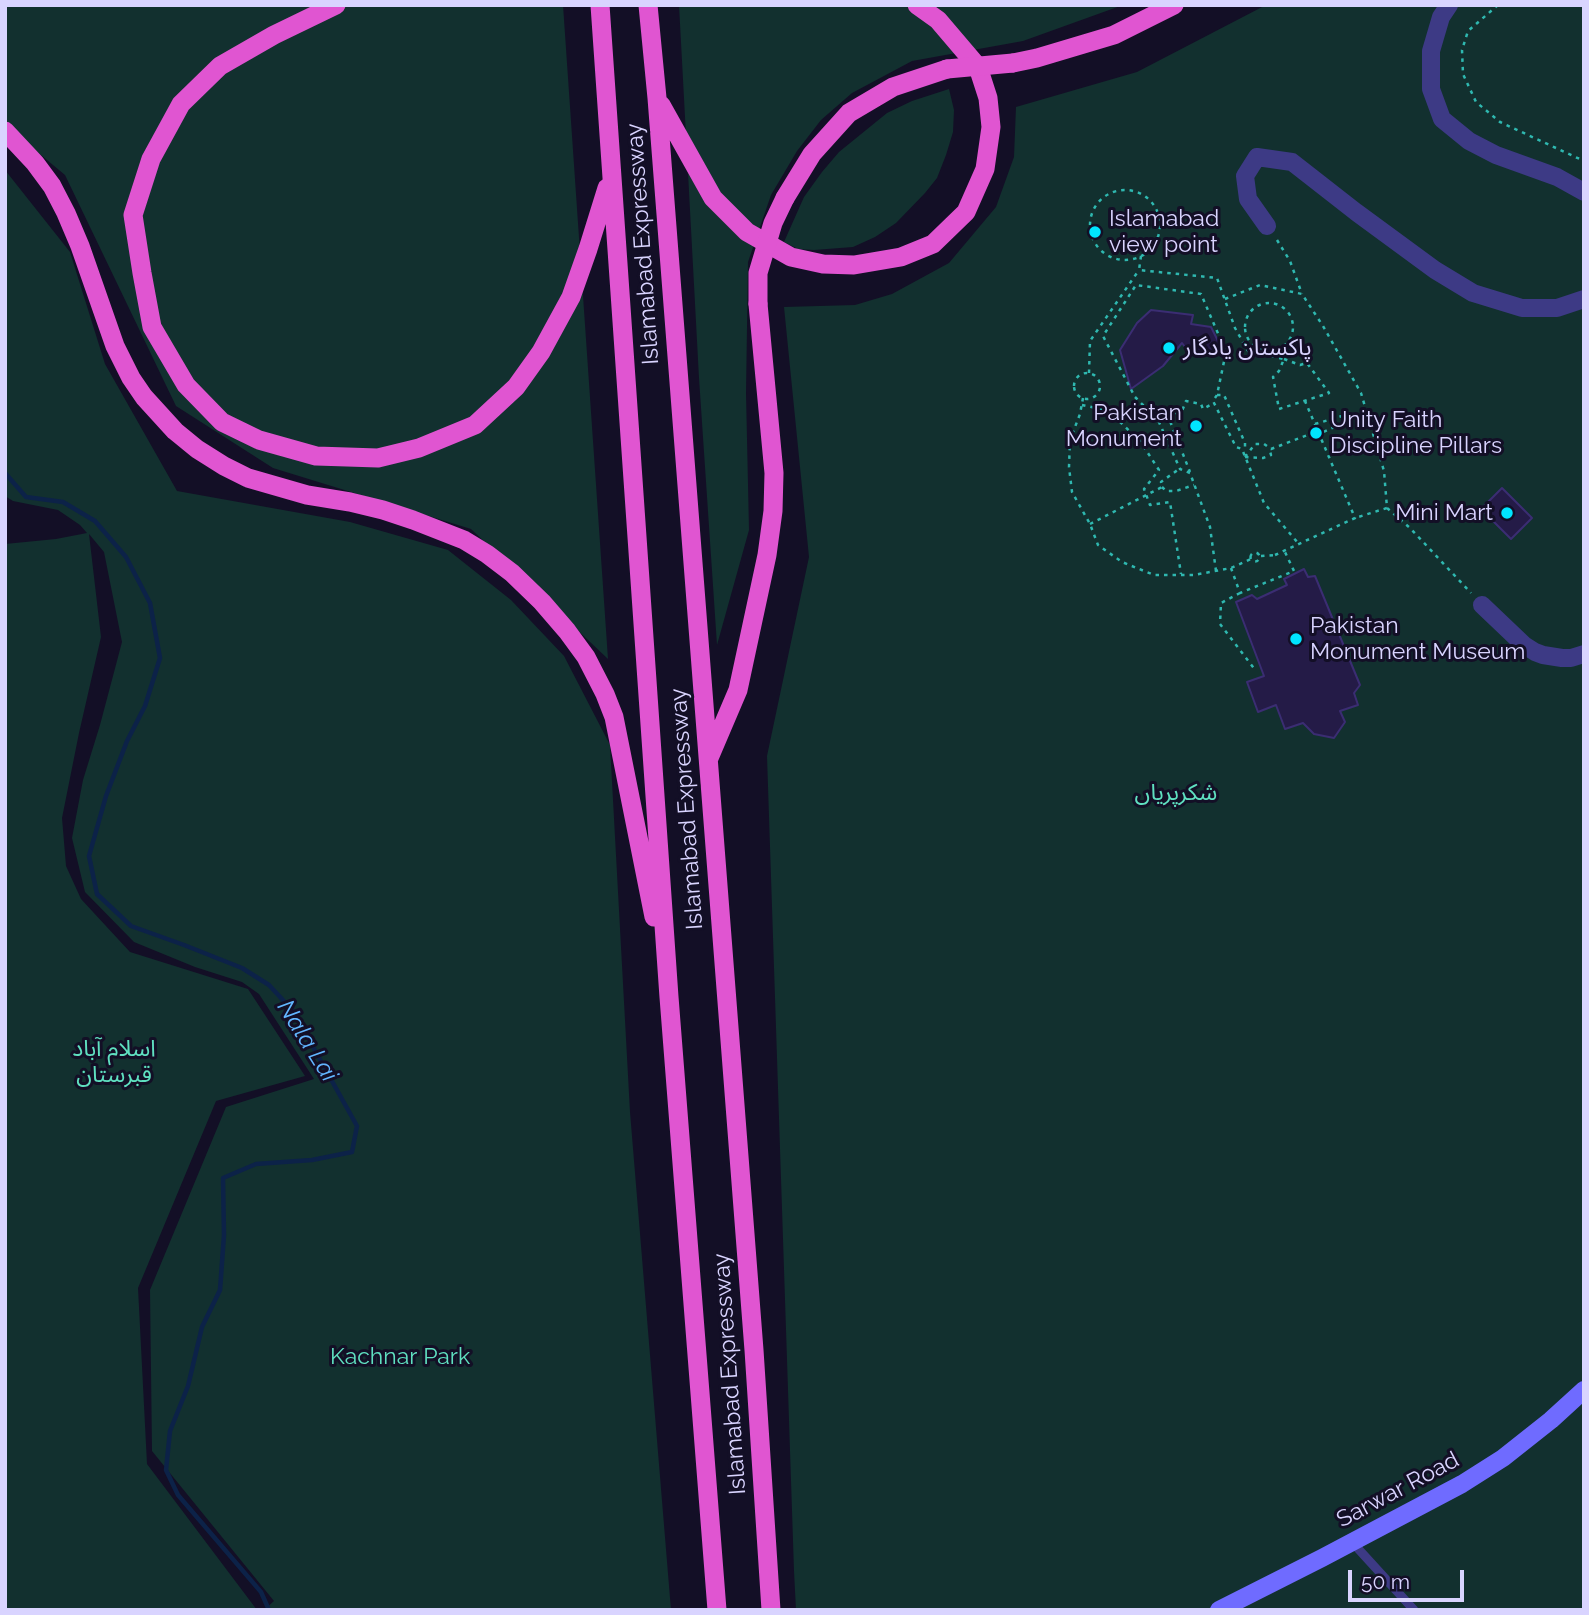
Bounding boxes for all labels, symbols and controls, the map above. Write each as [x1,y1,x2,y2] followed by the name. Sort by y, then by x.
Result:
[621,122,665,366] street label: Islamabad Expressway
[1109,205,1219,259] place label: Islamabad view point
[1087,224,1103,240] marker: Islamabad view point
[1183,334,1312,362] place label: پاکستان یادگار
[1161,340,1177,356] marker: پاکستان یادگار
[1066,399,1182,453] place label: Pakistan Monument
[1330,406,1502,460] place label: Unity Faith Discipline Pillars
[1188,418,1204,434] marker: Pakistan Monument
[1308,425,1324,441] marker: Unity Faith Discipline Pillars
[1395,499,1493,527] place label: Mini Mart
[1499,505,1515,521] marker: Mini Mart
[1310,612,1525,666] place label: Pakistan Monument Museum
[1288,631,1304,647] marker: Pakistan Monument Museum
[665,687,709,931] street label: Islamabad Expressway
[1135,779,1217,807] park label: شکرپریاں
[271,995,343,1087] water label: Nala Lai
[72,1035,156,1089] park label: اسلام آباد قبرستان
[708,1252,752,1496] street label: Islamabad Expressway
[330,1343,470,1371] park label: Kachnar Park
[1332,1446,1464,1534] street label: Sarwar Road
[1351,1556,1466,1600] scale bar
[1361,1569,1410,1594] text: 50 m

